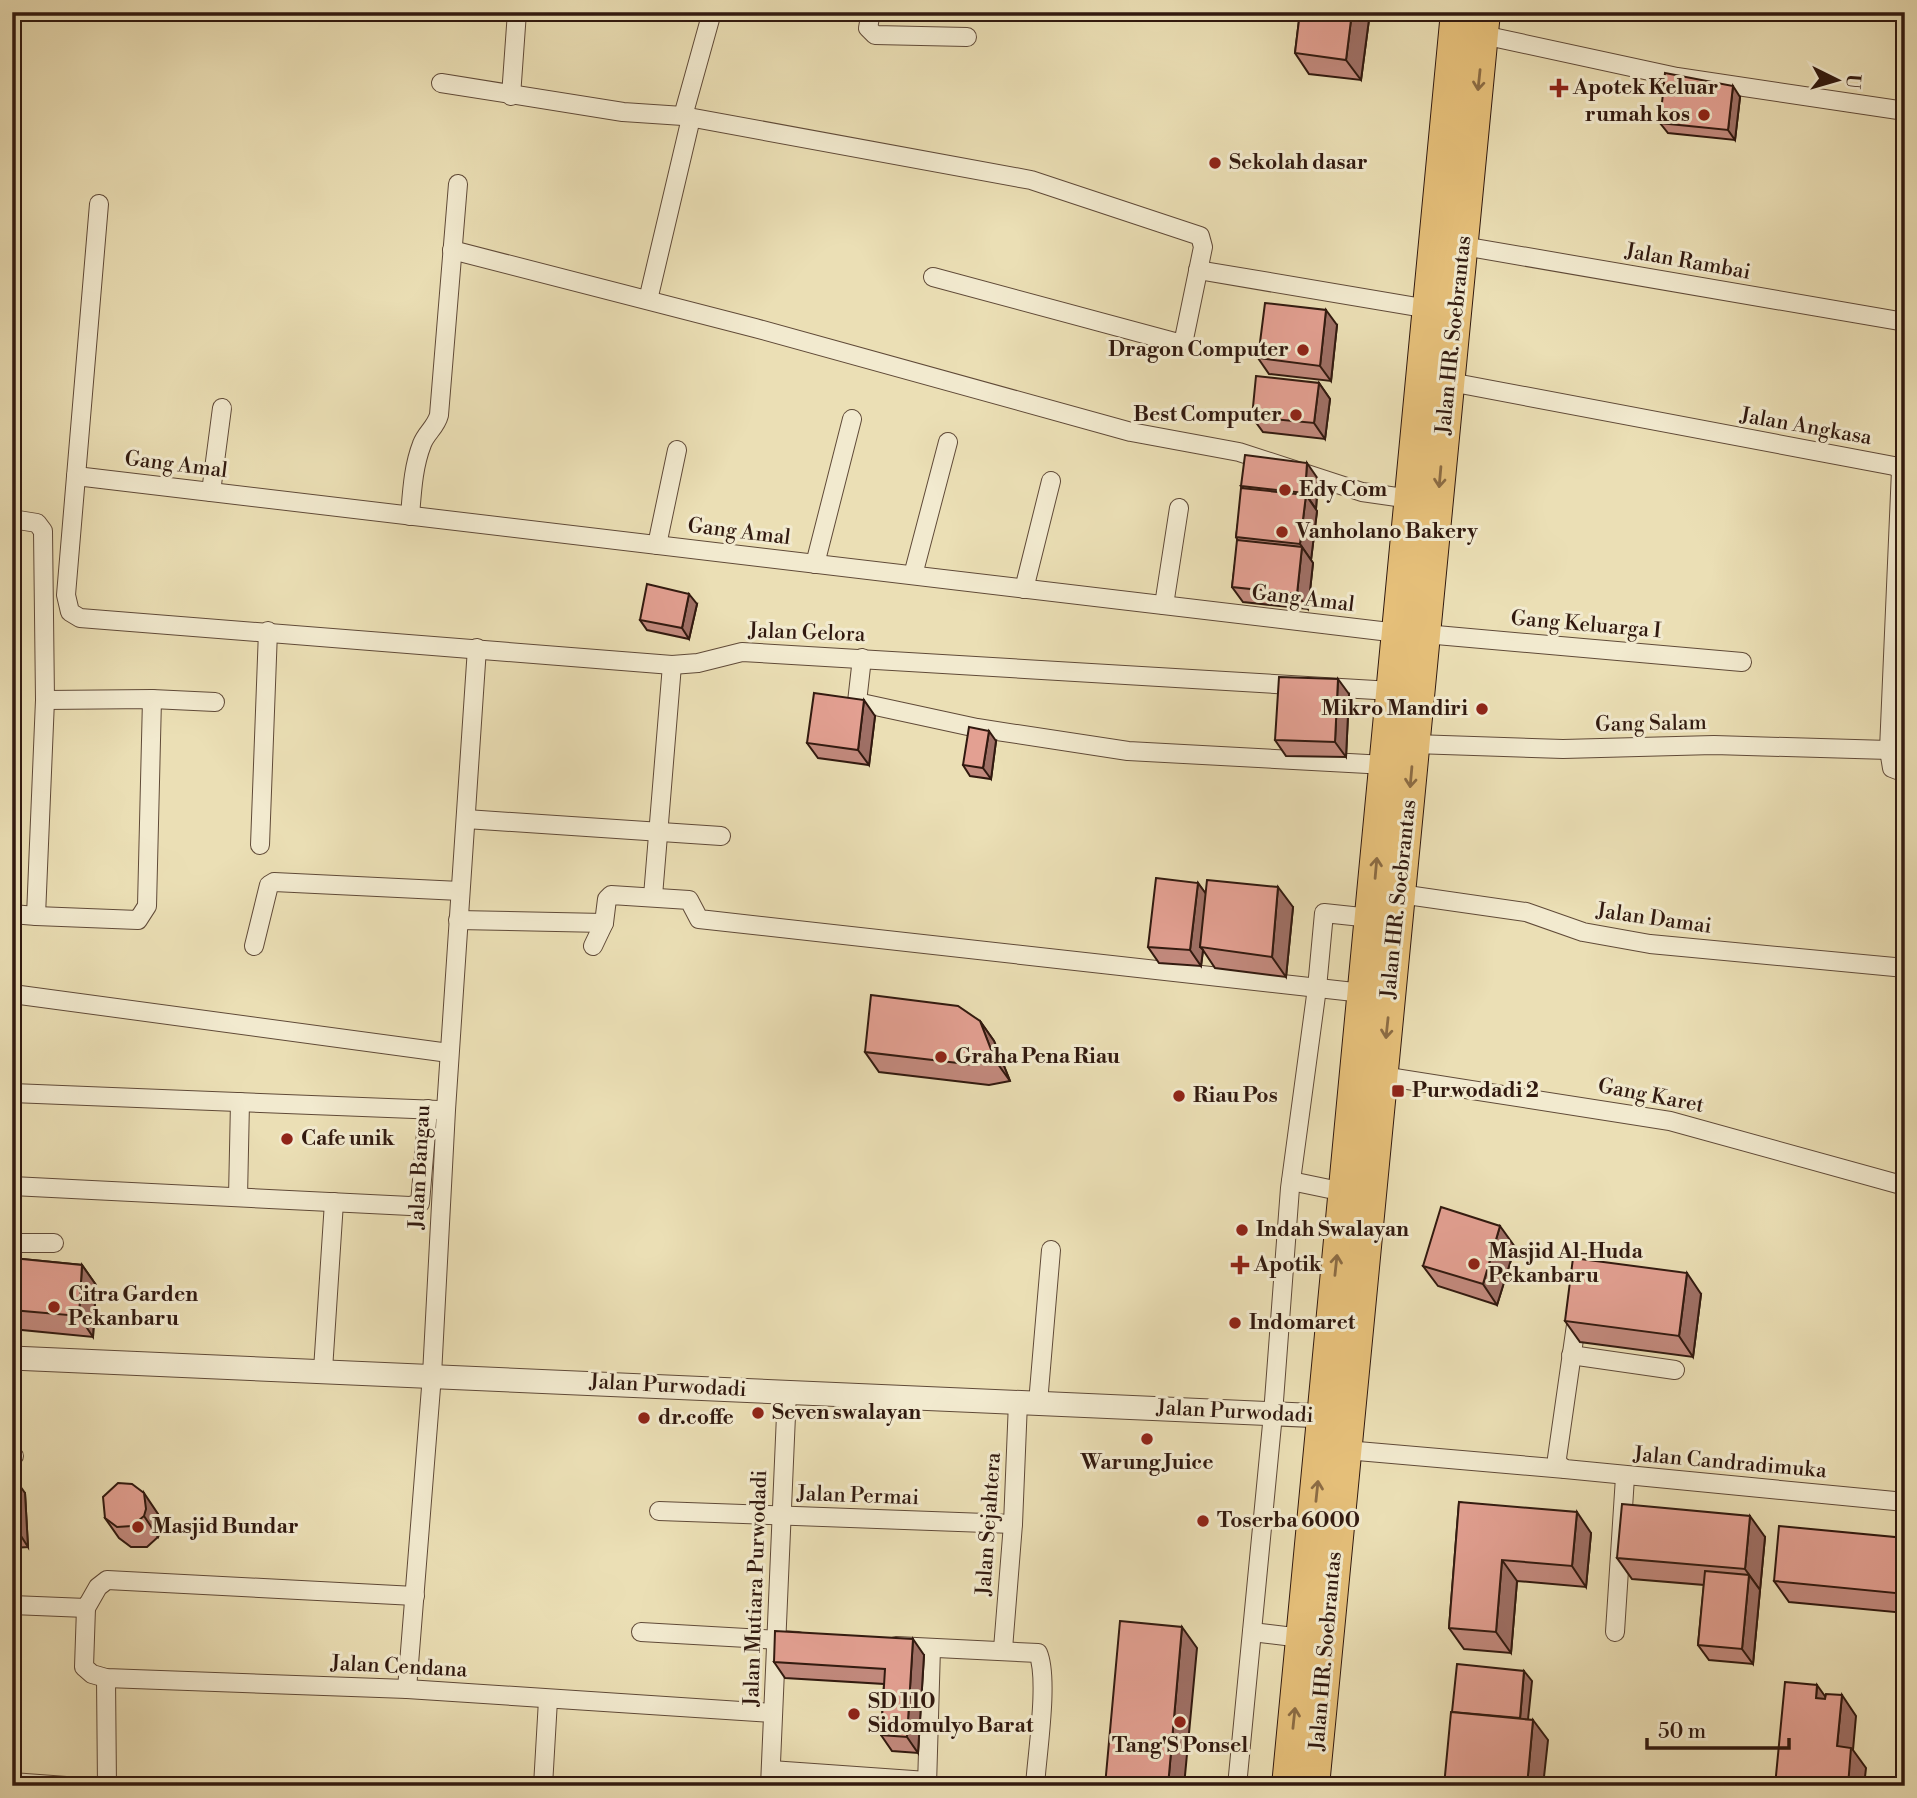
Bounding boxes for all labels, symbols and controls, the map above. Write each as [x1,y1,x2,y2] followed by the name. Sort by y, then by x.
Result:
[1801,46,1871,116] north arrow
[1472,68,1485,91] one-way arrow
[1840,73,1866,90] text: U
[1572,75,1718,101] place label: Apotek Keluar
[1551,80,1567,96] marker: Apotek Keluar
[1585,102,1690,128] place label: rumah kos
[1696,107,1712,123] marker: rumah kos
[1229,150,1368,176] place label: Sekolah dasar
[1207,155,1223,171] marker: Sekolah dasar
[1431,234,1477,437] street label: Jalan HR. Soebrantas
[1622,238,1753,286] street label: Jalan Rambai
[1108,337,1289,363] place label: Dragon Computer
[1295,342,1311,358] marker: Dragon Computer
[1133,402,1282,428] place label: Best Computer
[1737,402,1874,451] street label: Jalan Angkasa
[1288,407,1304,423] marker: Best Computer
[123,446,229,484] street label: Gang Amal
[1434,466,1447,488] one-way arrow
[1299,477,1387,503] place label: Edy Com
[1277,482,1293,498] marker: Edy Com
[686,513,792,551] street label: Gang Amal
[1295,519,1478,545] place label: Vanholano Bakery
[1274,524,1290,540] marker: Vanholano Bakery
[1250,580,1356,618] street label: Gang Amal
[1510,605,1662,645] street label: Gang Keluarga I
[747,618,866,648] street label: Jalan Gelora
[1321,696,1468,722] place label: Mikro Mandiri
[1474,701,1490,717] marker: Mikro Mandiri
[1595,710,1707,738] street label: Gang Salam
[1404,765,1417,788] one-way arrow
[1376,798,1422,1001] street label: Jalan HR. Soebrantas
[1369,857,1382,880] one-way arrow
[1594,898,1713,940] street label: Jalan Damai
[1380,1016,1393,1039] one-way arrow
[955,1044,1120,1070] place label: Graha Pena Riau
[933,1049,949,1065] marker: Graha Pena Riau
[1596,1073,1707,1119] street label: Gang Karet
[1412,1078,1539,1104] place label: Purwodadi 2
[1193,1083,1278,1109] place label: Riau Pos
[1390,1083,1406,1099] marker: Purwodadi 2
[1171,1088,1187,1104] marker: Riau Pos
[404,1104,436,1231] street label: Jalan Bangau
[301,1126,395,1152] place label: Cafe unik
[279,1131,295,1147] marker: Cafe unik
[1256,1217,1409,1243] place label: Indah Swalayan
[1234,1222,1250,1238] marker: Indah Swalayan
[1488,1239,1644,1289] place label: Masjid Al-Huda Pekanbaru
[1253,1252,1323,1278] place label: Apotik
[1330,1254,1343,1277] one-way arrow
[1466,1256,1482,1272] marker: Masjid Al-Huda Pekanbaru
[1232,1257,1248,1273] marker: Apotik
[68,1282,198,1332] place label: Citra Garden Pekanbaru
[46,1299,62,1315] marker: Citra Garden Pekanbaru
[1249,1310,1356,1336] place label: Indomaret
[1227,1315,1243,1331] marker: Indomaret
[588,1369,747,1403] street label: Jalan Purwodadi
[1155,1395,1314,1429] street label: Jalan Purwodadi
[772,1400,921,1426] place label: Seven swalayan
[658,1405,734,1431] place label: dr.coffe
[750,1405,766,1421] marker: Seven swalayan
[636,1410,652,1426] marker: dr.coffe
[1139,1431,1155,1447] marker: Warung Juice
[1631,1442,1828,1484] street label: Jalan Candradimuka
[1079,1450,1214,1476] place label: Warung Juice
[971,1451,1007,1597] street label: Jalan Sejahtera
[739,1469,773,1708] street label: Jalan Mutiara Purwodadi
[795,1481,920,1511] street label: Jalan Permai
[1311,1481,1324,1503] one-way arrow
[1217,1508,1360,1534] place label: Toserba 6000
[1195,1513,1211,1529] marker: Toserba 6000
[152,1514,299,1540] place label: Masjid Bundar
[130,1519,146,1535] marker: Masjid Bundar
[1304,1550,1348,1753] street label: Jalan HR. Soebrantas
[329,1650,468,1684] street label: Jalan Cendana
[868,1689,1034,1739] place label: SD 110 Sidomulyo Barat
[846,1706,862,1722] marker: SD 110 Sidomulyo Barat
[1288,1707,1301,1730] one-way arrow
[1647,1707,1789,1751] scale bar
[1172,1714,1188,1730] marker: Tang'S Ponsel
[1658,1719,1706,1745] text: 50 m
[1112,1733,1248,1759] place label: Tang'S Ponsel

